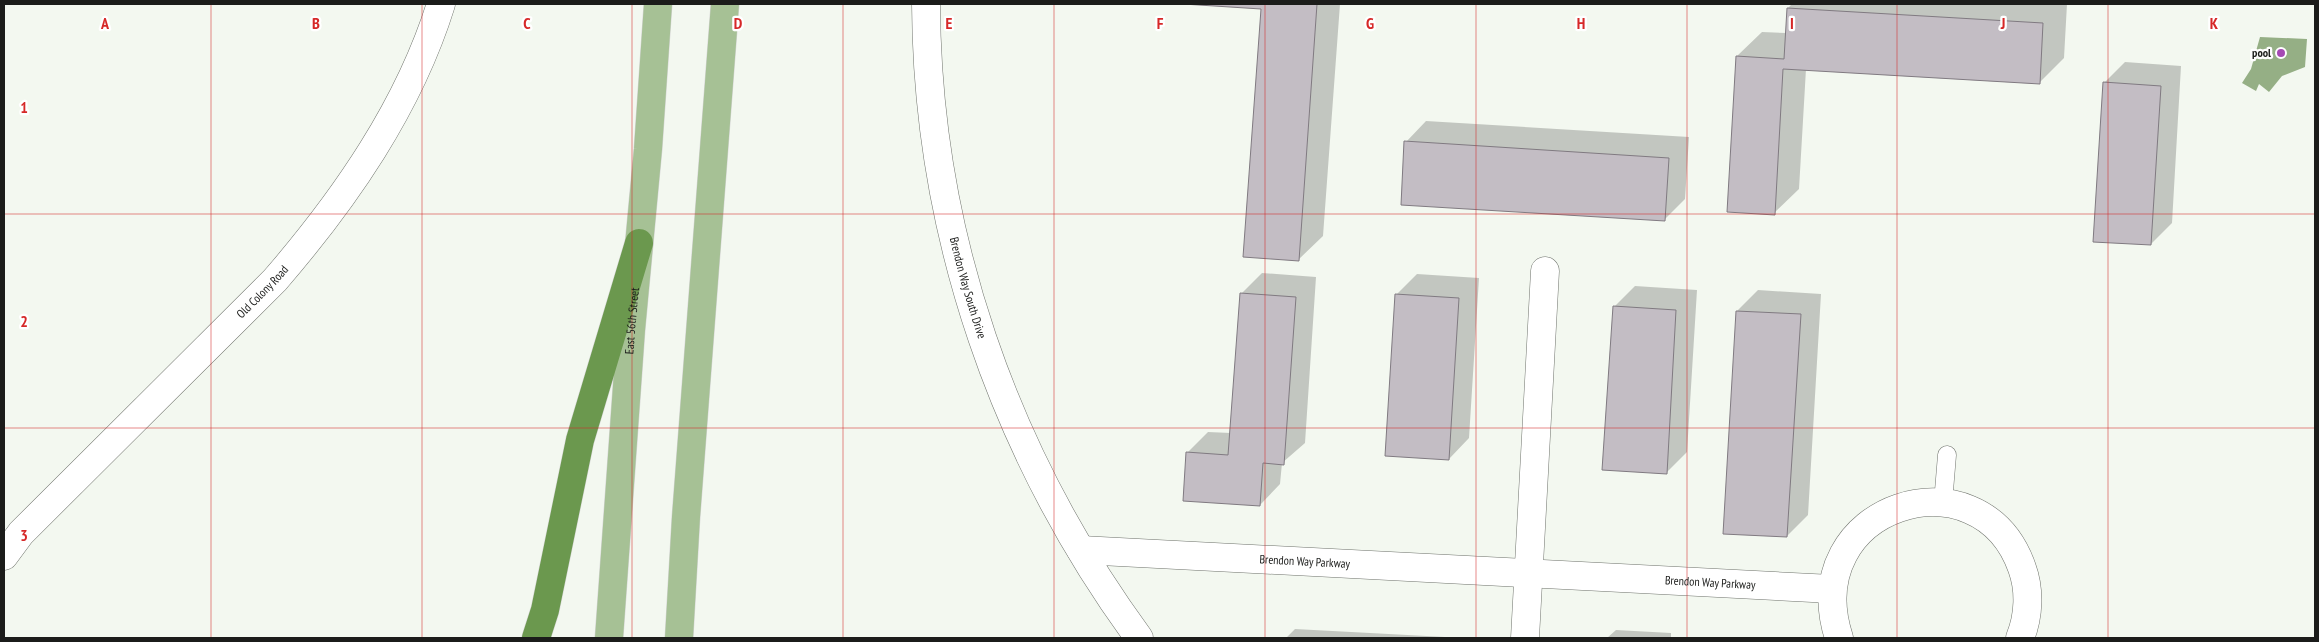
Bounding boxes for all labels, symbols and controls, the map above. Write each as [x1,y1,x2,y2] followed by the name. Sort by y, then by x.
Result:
[100,13,110,33] text: A
[312,13,320,33] text: B
[523,13,531,33] text: C
[734,13,743,33] text: D
[946,13,953,33] text: E
[1157,13,1164,33] text: F
[1366,13,1374,33] text: G
[1577,13,1585,33] text: H
[1790,13,1794,33] text: I
[2000,13,2005,33] text: J
[2210,13,2219,33] text: K
[2252,45,2271,60] place label: pool
[2275,47,2287,59] marker: pool
[20,97,28,117] text: 1
[947,236,990,341] street label: Brendon Way South Drive
[233,262,291,321] street label: Old Colony Road
[621,286,642,355] street label: East 56th Street
[20,311,28,331] text: 2
[20,525,28,545] text: 3
[1259,551,1351,571] street label: Brendon Way Parkway
[1664,572,1756,592] street label: Brendon Way Parkway

